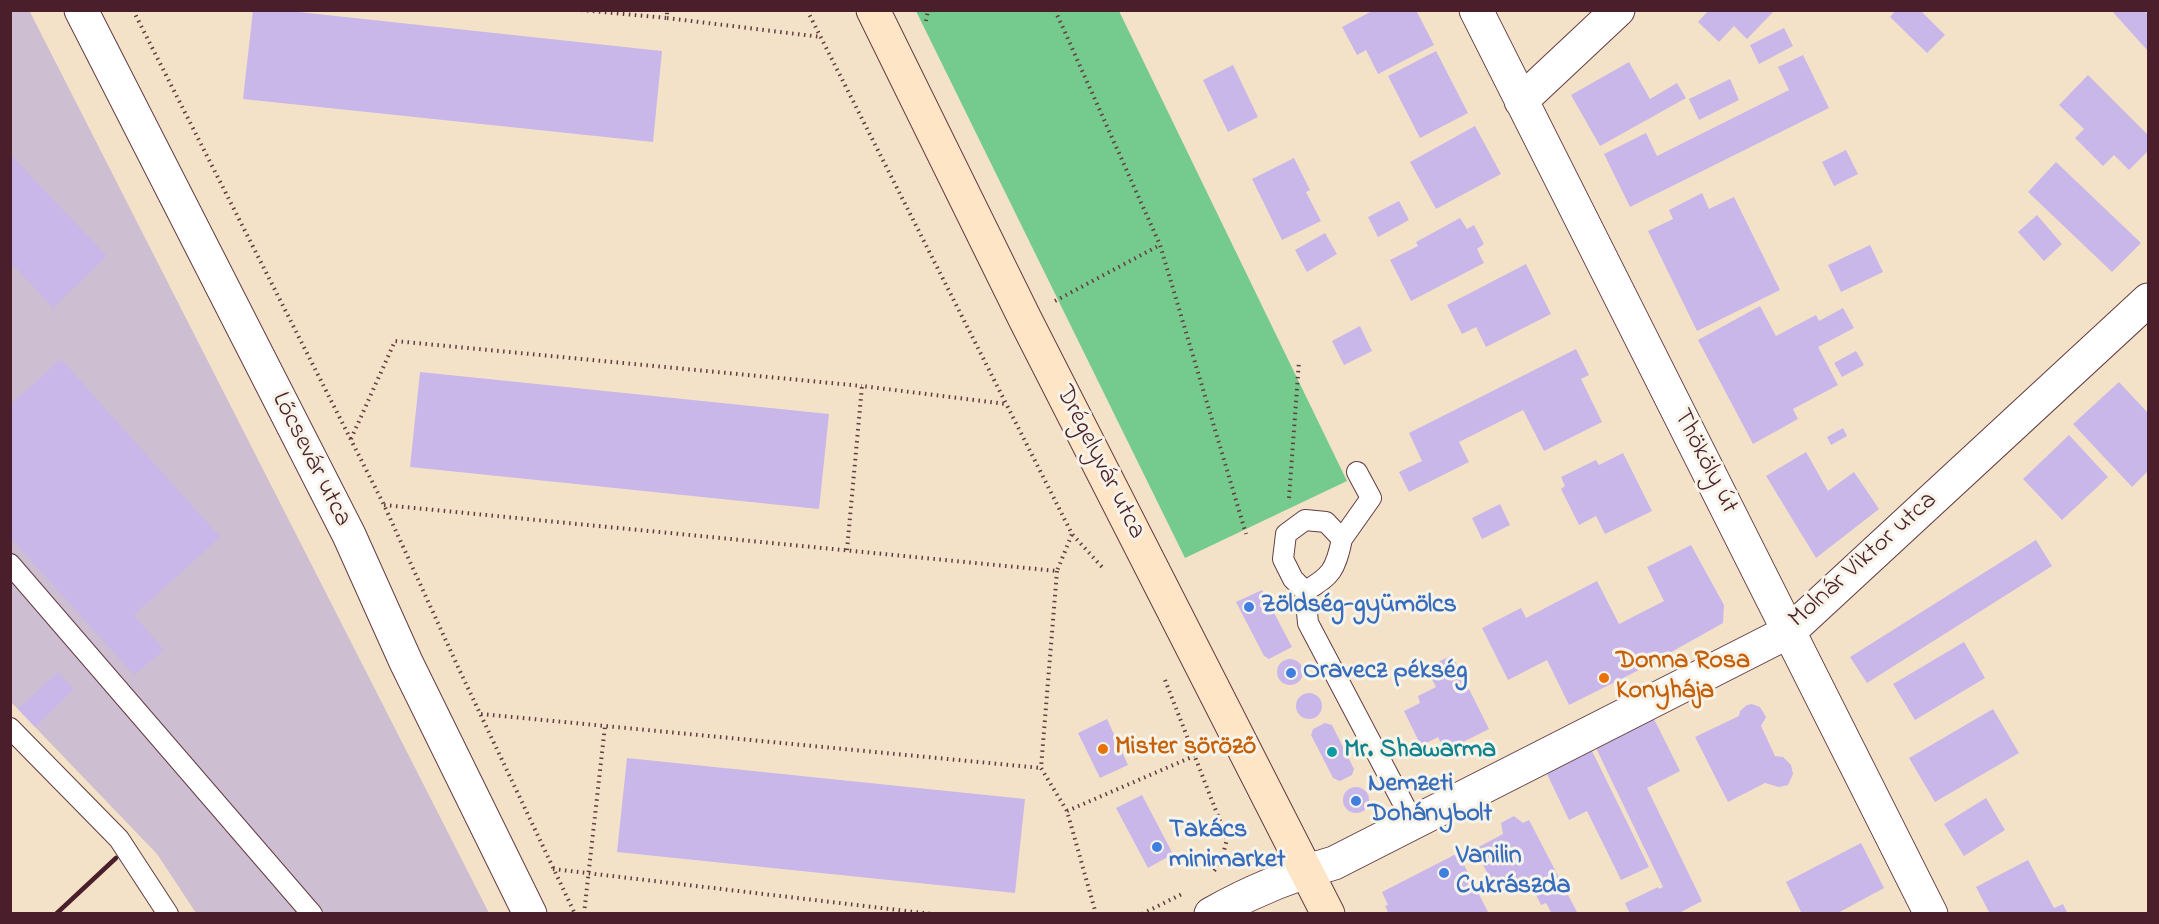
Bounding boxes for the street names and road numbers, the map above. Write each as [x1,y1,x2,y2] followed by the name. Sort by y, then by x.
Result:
[1047,381,1151,545] street label: Drégelyvár utca
[263,388,357,532] street label: Lőcsevár utca
[1664,405,1744,519] street label: Thököly út
[1783,486,1945,636] street label: Molnár Viktor utca

